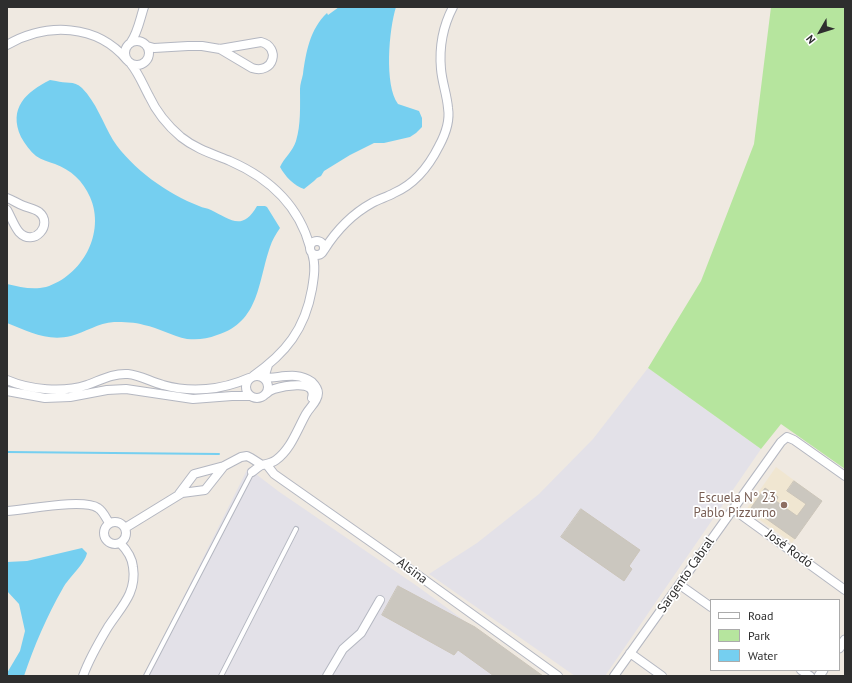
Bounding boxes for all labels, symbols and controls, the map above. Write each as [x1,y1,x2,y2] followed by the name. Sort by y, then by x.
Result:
[800,12,840,52] north arrow
[803,32,818,47] text: N
[694,490,776,521] place label: Escuela N° 23 Pablo Pizzurno
[779,500,789,510] marker: Escuela N° 23 Pablo Pizzurno
[762,527,816,571] street label: José Rodó
[654,534,718,616] street label: Sargento Cabral
[394,555,430,587] street label: Alsina
[710,599,840,671] legend
[748,608,773,623] text: Road
[748,628,770,643] text: Park
[748,648,778,663] text: Water

